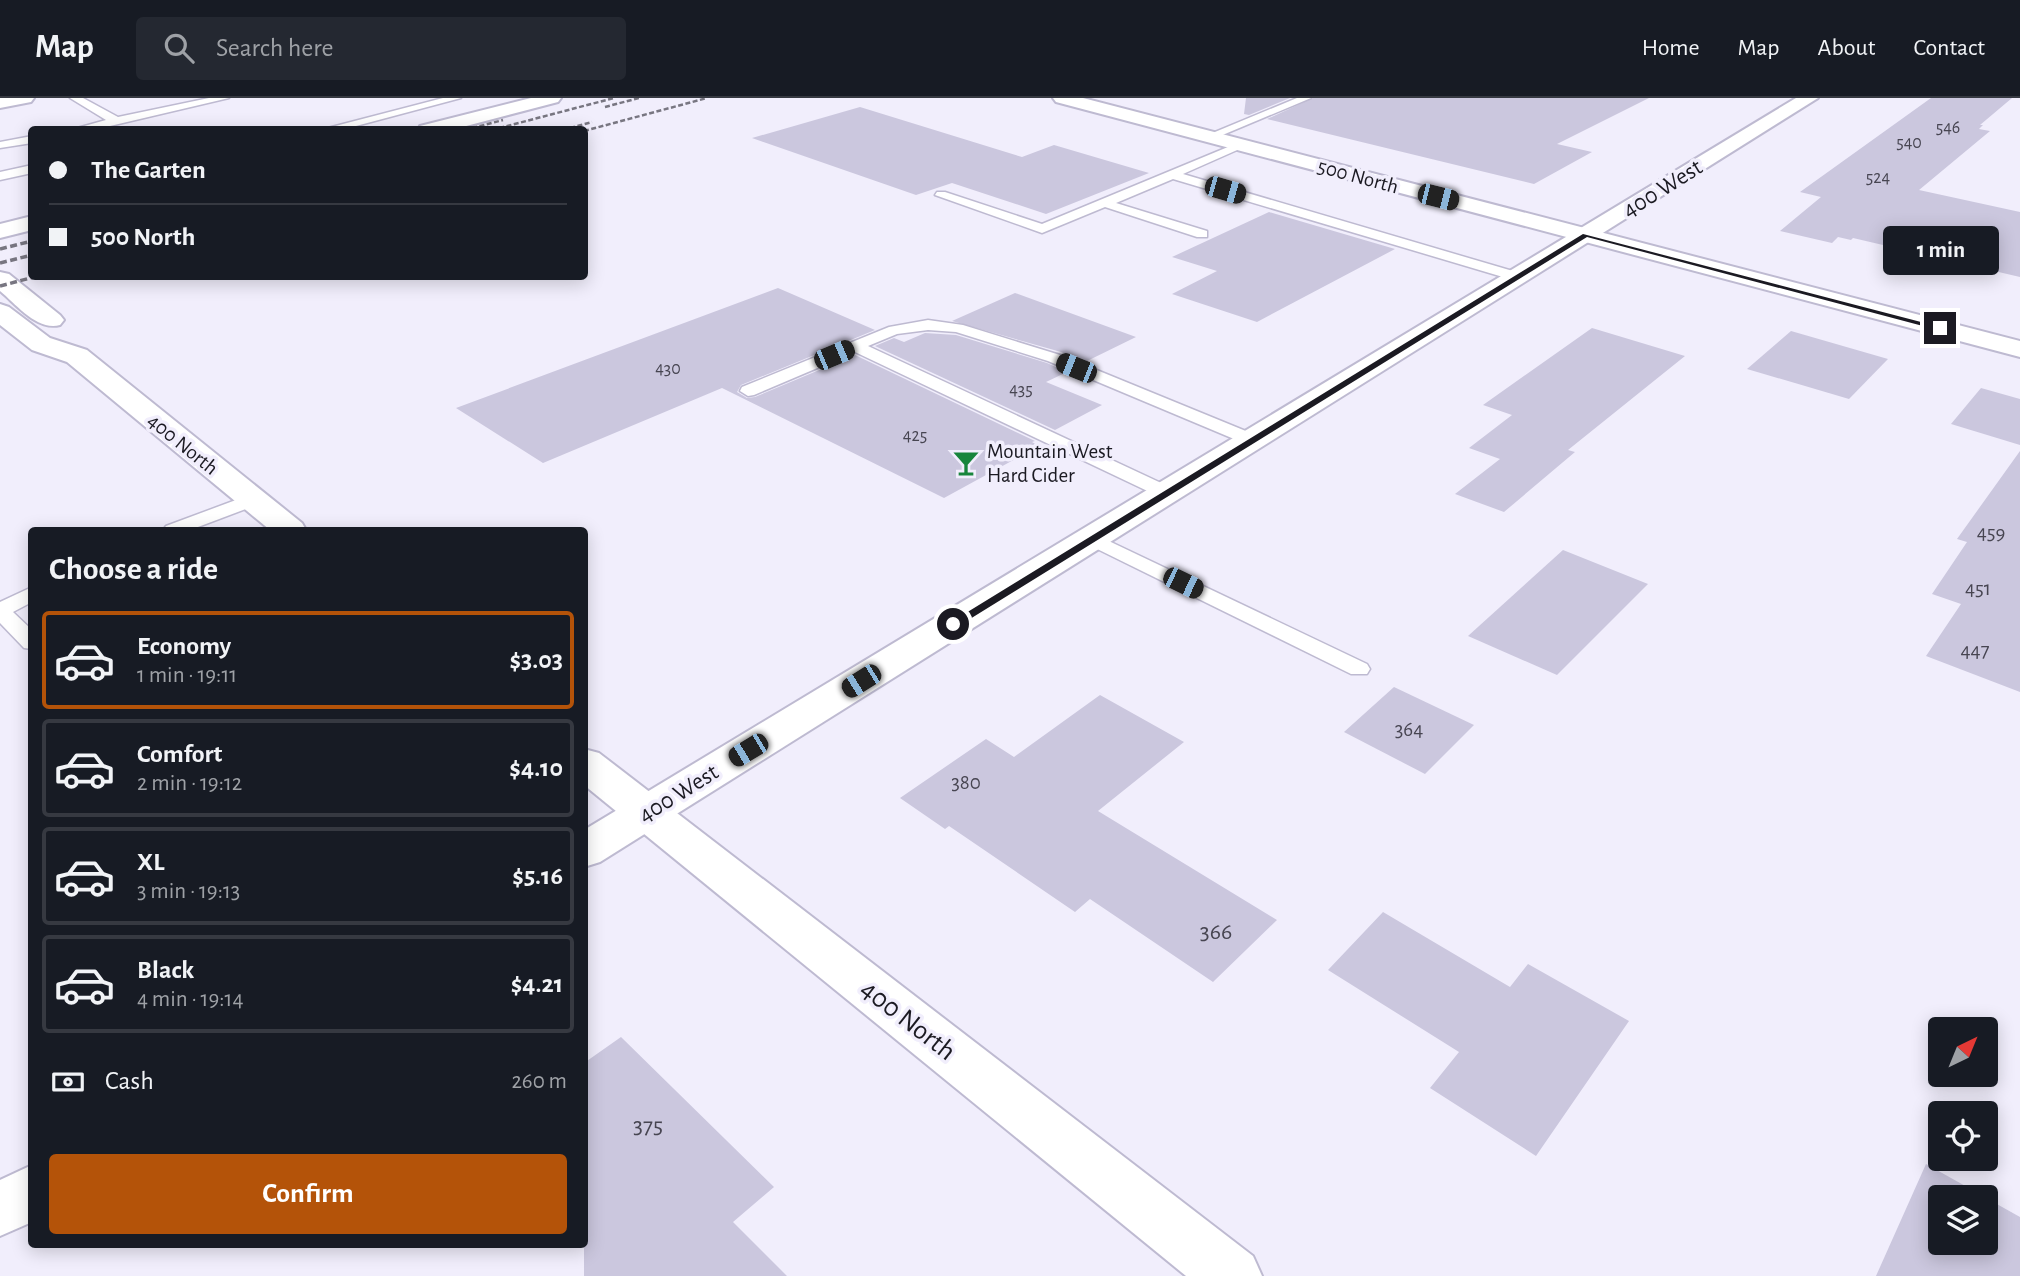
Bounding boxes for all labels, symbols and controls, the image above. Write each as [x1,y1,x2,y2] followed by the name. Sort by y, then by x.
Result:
[136,17,626,80] search box
[160,29,198,67] icon: search
[35,31,94,64] text: Map
[216,35,334,61] text: Search here
[1642,36,1700,60] text: Home
[1738,36,1780,60] text: Map
[1818,36,1875,60] text: About
[1913,36,1985,60] text: Contact
[1936,119,1960,137] house number: 546
[1896,134,1922,152] house number: 540
[1619,155,1707,223] street label: 400 West
[1315,156,1401,197] street label: 500 North
[91,157,206,183] text: The Garten
[1866,169,1891,187] house number: 524
[1202,174,1249,206] car
[1416,182,1461,212] car
[91,224,195,250] text: 500 North
[1882,226,1998,275] callout: 1 min
[1917,239,1965,262] text: 1 min
[1924,312,1956,344] route end
[811,337,858,373] car
[1053,350,1100,386] car
[655,360,681,378] house number: 430
[1009,381,1033,399] house number: 435
[143,410,222,479] street label: 400 North
[903,427,927,445] house number: 425
[987,441,1113,486] place label: Mountain West Hard Cider
[951,448,981,478] bar icon: Mountain West Hard Cider
[1977,522,2005,543] house number: 459
[49,553,218,585] text: Choose a ride
[1160,564,1207,602] car
[1965,578,1991,599] house number: 451
[937,608,969,640] route start
[53,629,116,692] icon: car
[137,633,231,659] text: Economy
[1961,640,1990,661] house number: 447
[509,647,563,673] text: $3.03
[838,661,885,701] car
[137,664,237,687] text: 1 min · 19:11
[1395,719,1423,740] house number: 364
[725,730,772,770] car
[53,737,116,800] icon: car
[137,741,222,767] text: Comfort
[509,755,563,781] text: $4.10
[635,760,723,828] street label: 400 West
[137,772,242,795] text: 2 min · 19:12
[951,772,981,793] house number: 380
[53,845,116,908] icon: car
[137,849,164,875] text: XL
[512,863,563,889] text: $5.16
[137,880,240,903] text: 3 min · 19:13
[1200,920,1232,944] house number: 366
[53,953,116,1016] icon: car
[137,957,194,983] text: Black
[511,971,563,997] text: $4.21
[855,975,961,1066] street label: 400 North
[137,988,244,1011] text: 4 min · 19:14
[1928,1017,1998,1087] north arrow
[1928,1017,1998,1255] map controls
[49,1063,87,1101] icon: cash
[105,1068,154,1094] text: Cash
[511,1070,567,1093] text: 260 m
[1928,1101,1998,1171] button: locate
[633,1114,663,1138] house number: 375
[49,1154,567,1234] button: Confirm
[1928,1185,1998,1255] button: layers

